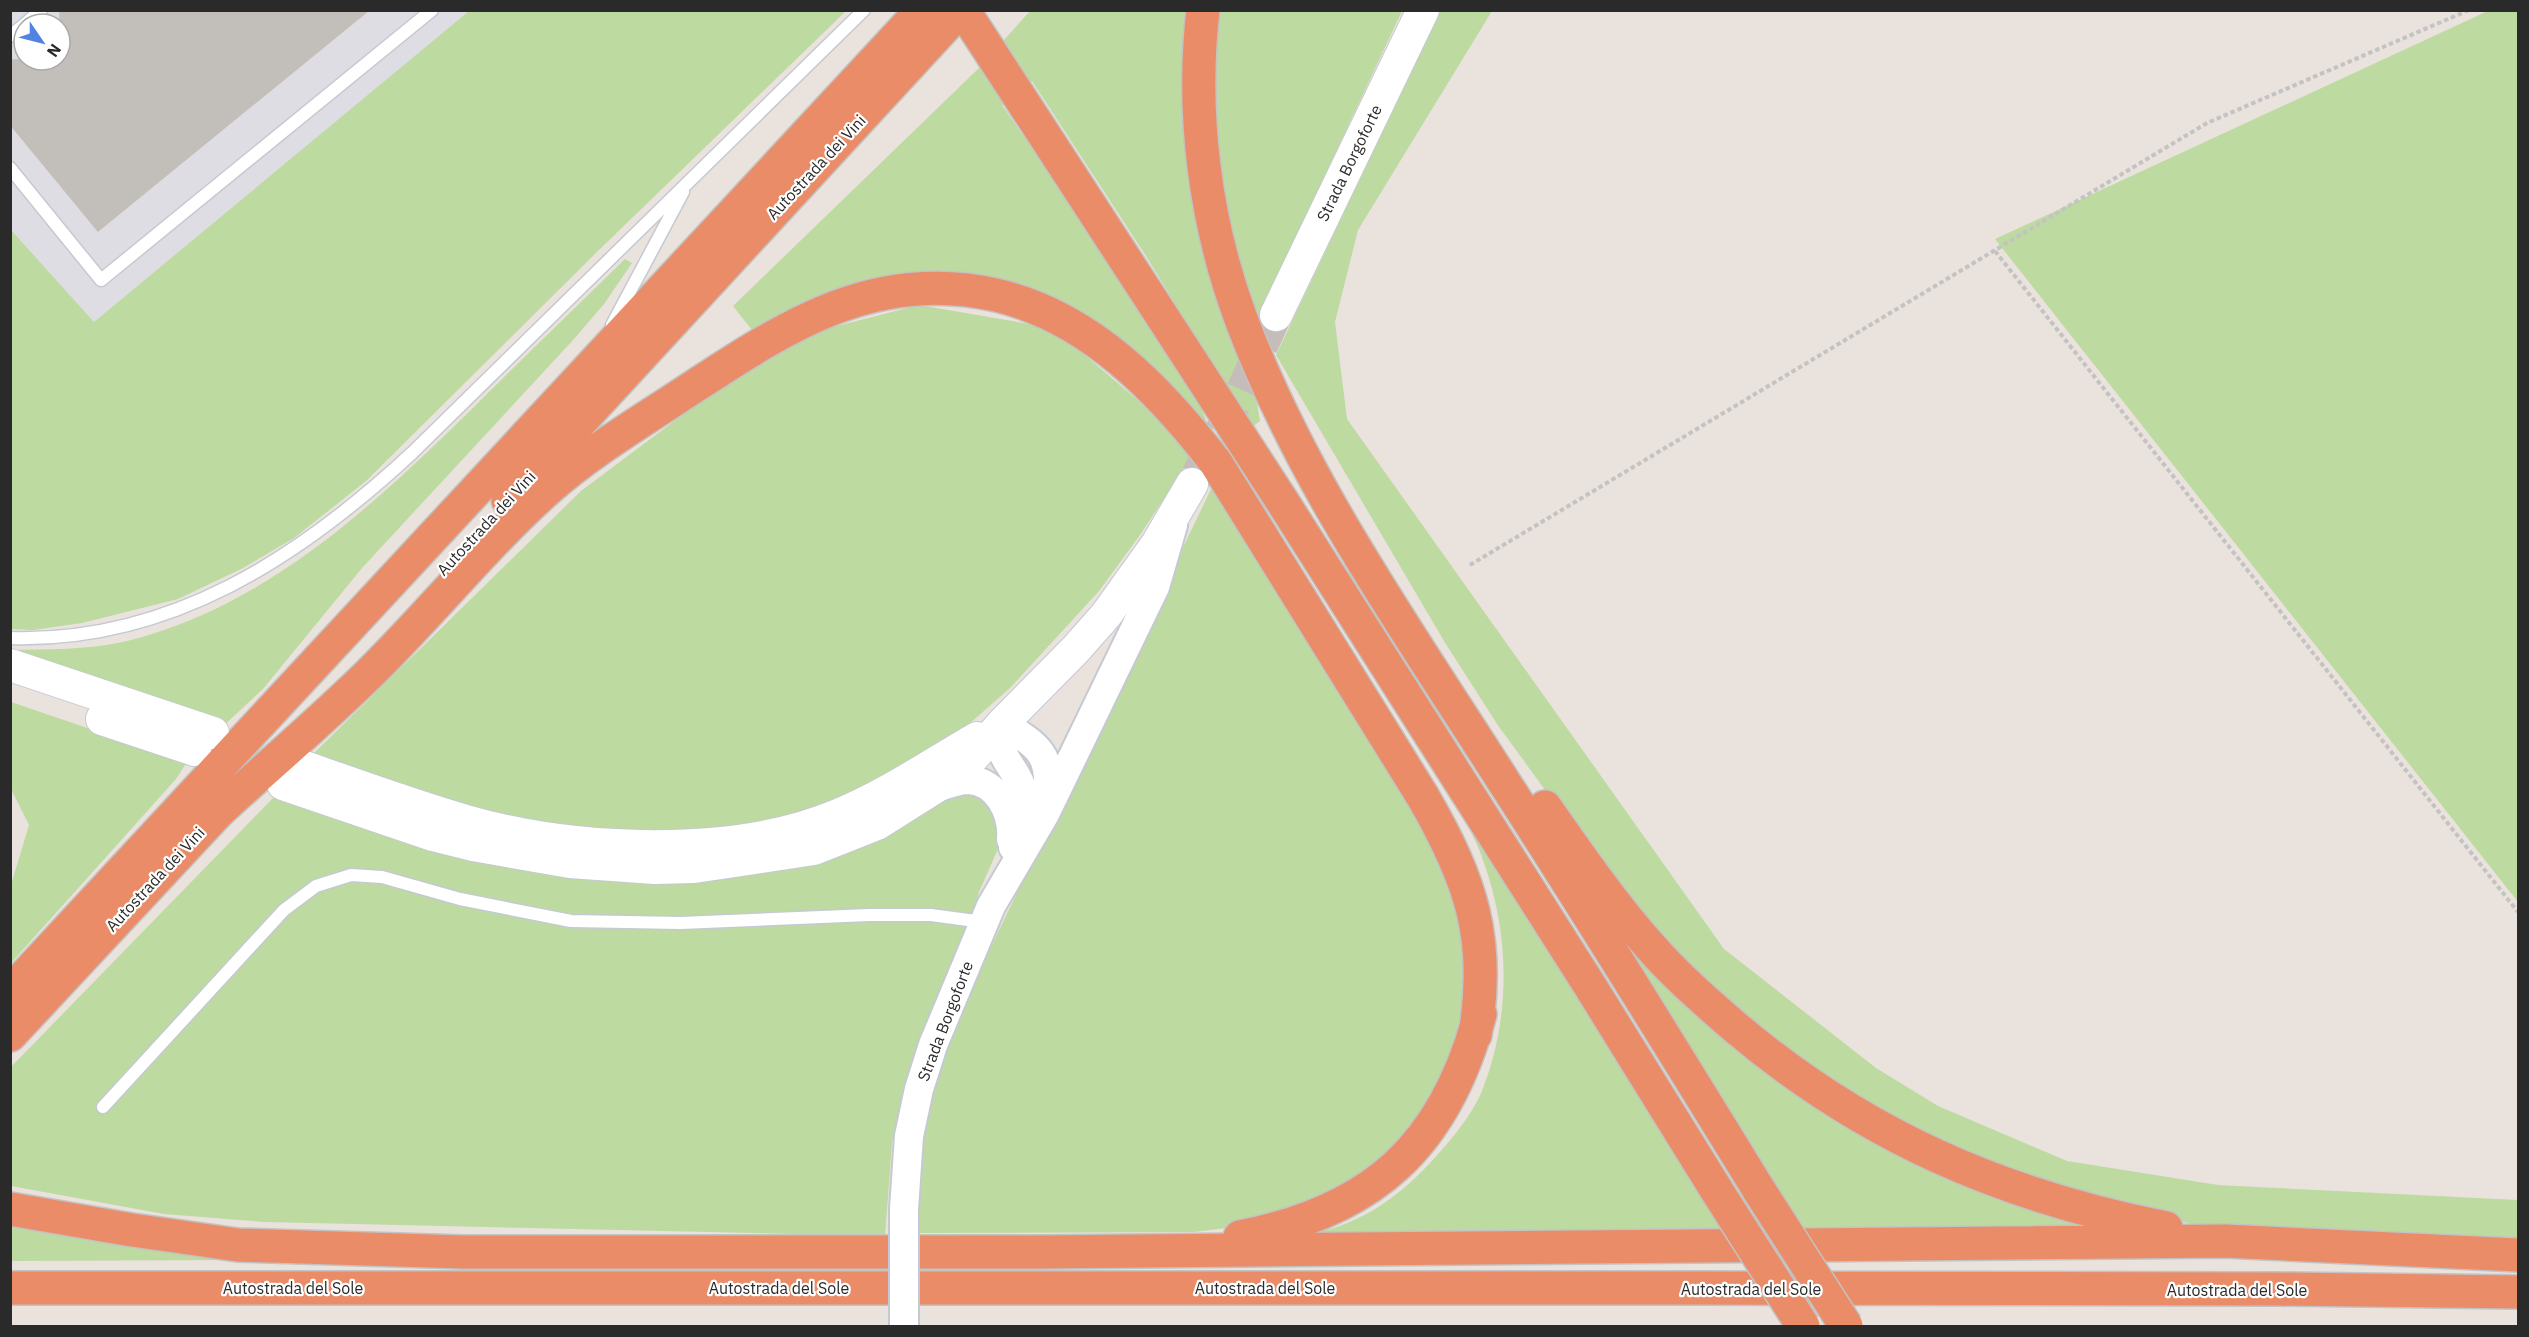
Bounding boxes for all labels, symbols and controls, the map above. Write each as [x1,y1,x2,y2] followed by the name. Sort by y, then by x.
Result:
[12,12,72,72] north arrow
[43,40,66,61] text: N
[1312,101,1386,225] street label: Strada Borgoforte
[762,111,870,223] street label: Autostrada dei Vini
[432,467,540,579] street label: Autostrada dei Vini
[101,823,209,935] street label: Autostrada dei Vini
[913,958,977,1084] street label: Strada Borgoforte
[223,1278,364,1298] street label: Autostrada del Sole
[709,1278,850,1298] street label: Autostrada del Sole
[1195,1278,1336,1298] street label: Autostrada del Sole
[1681,1279,1822,1299] street label: Autostrada del Sole
[2167,1280,2308,1300] street label: Autostrada del Sole

